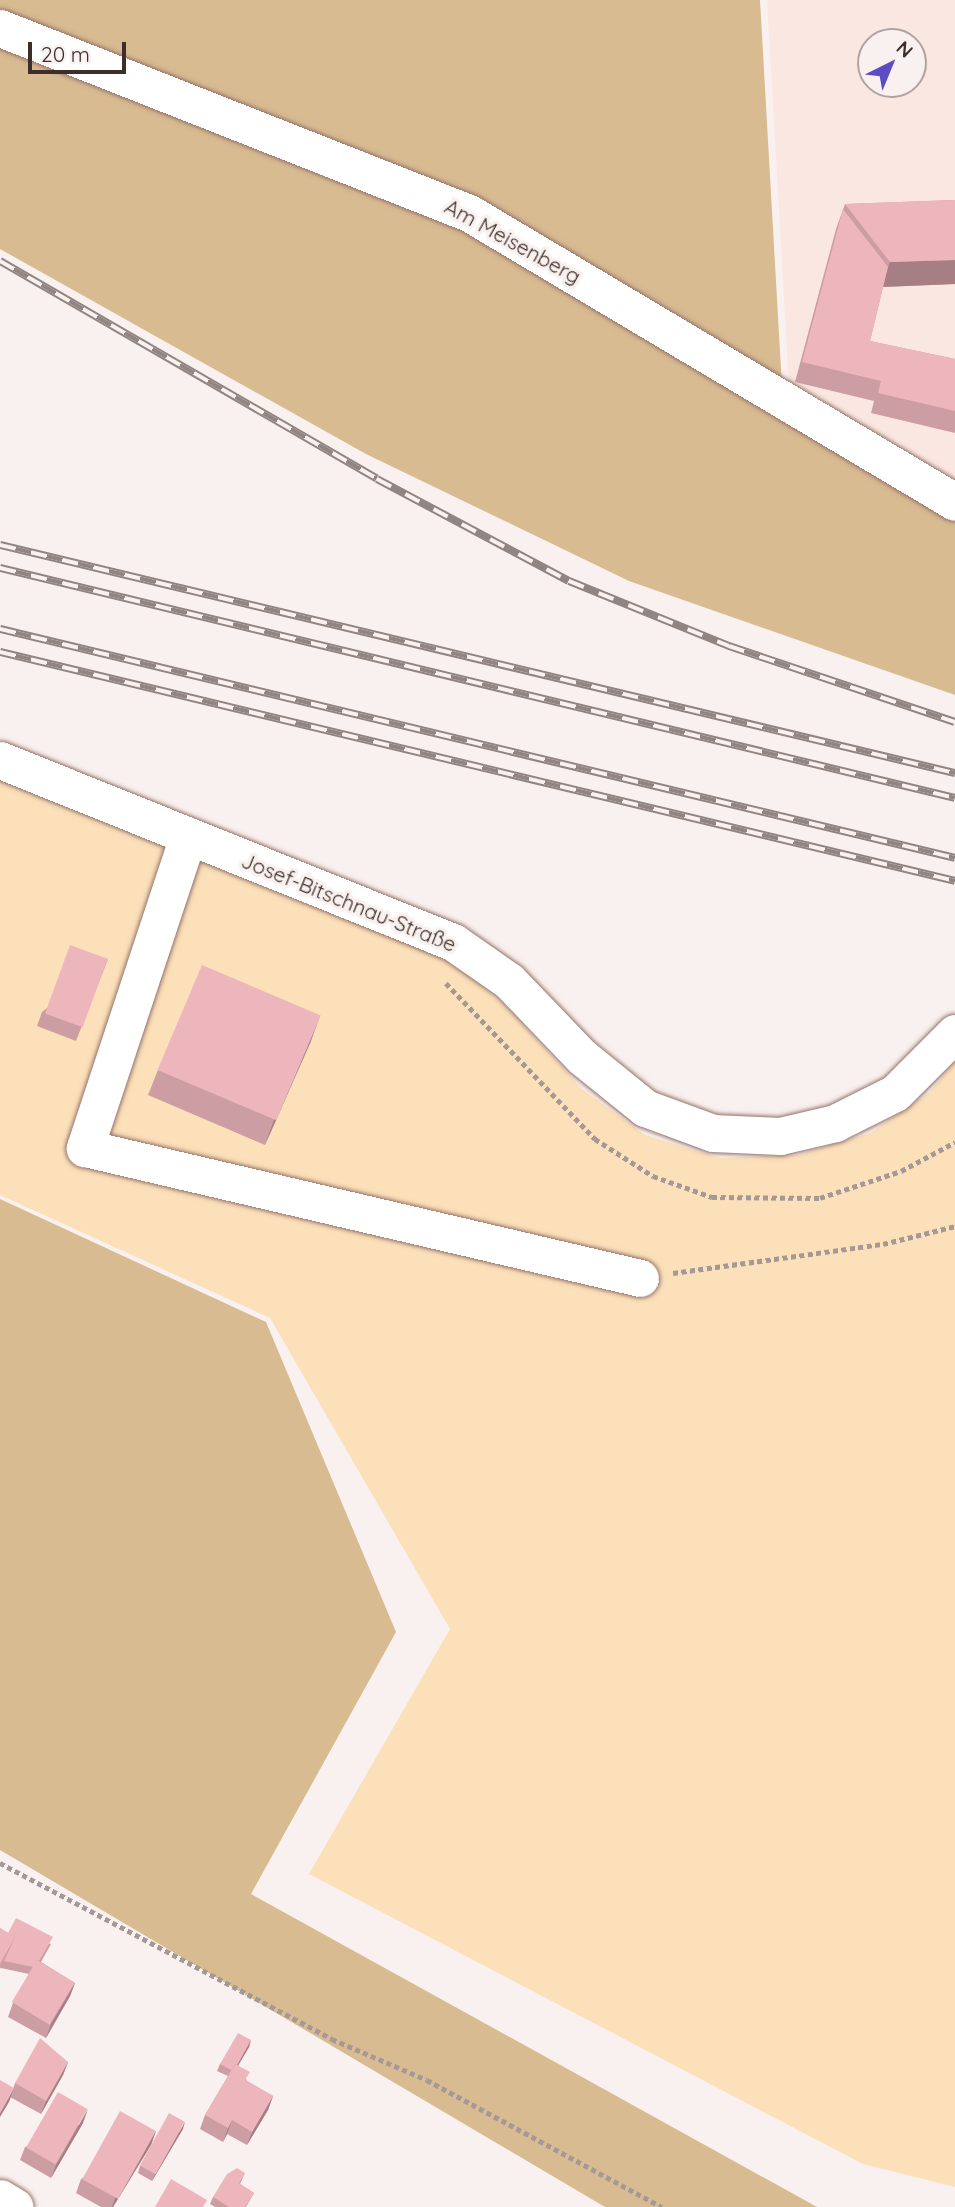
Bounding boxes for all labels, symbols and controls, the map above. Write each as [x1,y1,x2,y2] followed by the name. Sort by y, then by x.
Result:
[32,28,130,72] scale bar
[857,28,927,98] north arrow
[892,36,918,63] text: N
[41,41,90,67] text: 20 m
[441,193,585,289] street label: Am Meisenberg
[238,847,460,957] street label: Josef-Bitschnau-Straße

